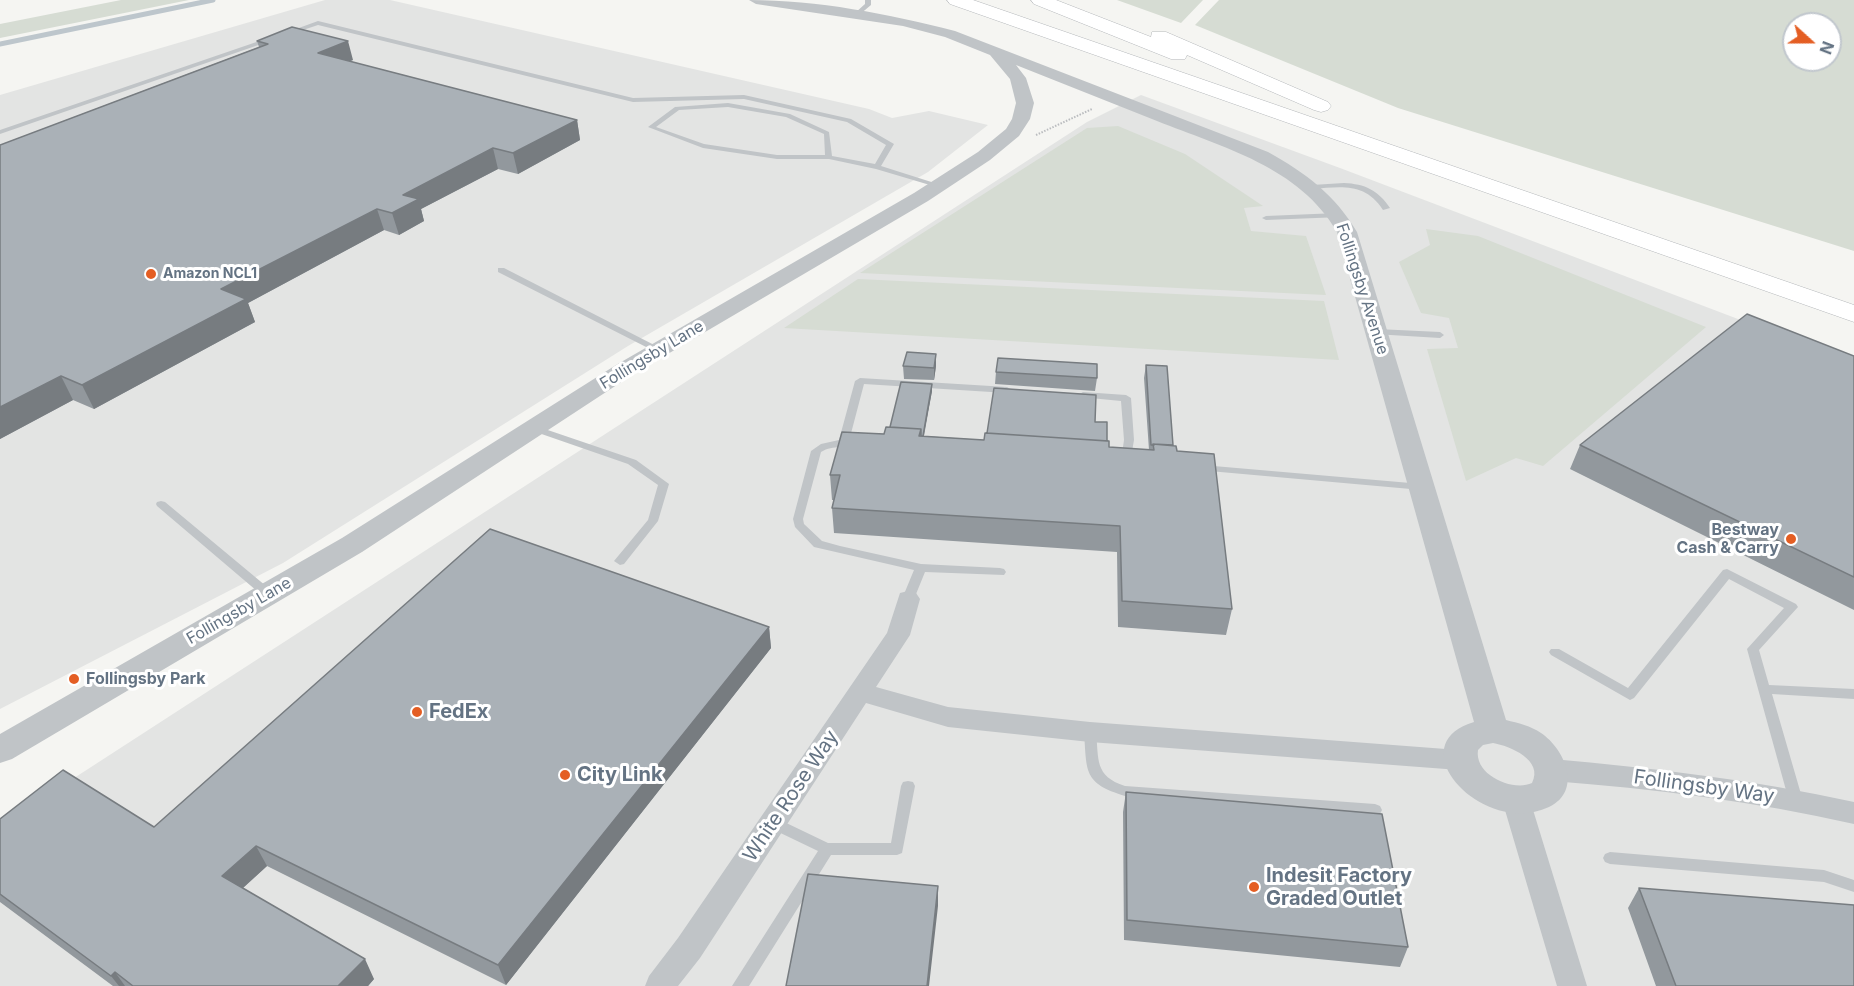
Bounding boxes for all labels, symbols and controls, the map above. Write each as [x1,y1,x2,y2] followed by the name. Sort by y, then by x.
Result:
[1782,12,1842,72] north arrow
[1815,38,1838,57] text: N
[1332,221,1392,357] street label: Follingsby Avenue
[163,266,257,282] place label: Amazon NCL1
[144,267,158,281] marker: Amazon NCL1
[597,317,707,393] street label: Follingsby Lane
[1676,520,1779,558] place label: Bestway Cash & Carry
[1784,532,1798,546] marker: Bestway Cash & Carry
[183,573,295,649] street label: Follingsby Lane
[86,669,206,689] place label: Follingsby Park
[67,672,81,686] marker: Follingsby Park
[429,700,488,724] place label: FedEx
[410,705,424,719] marker: FedEx
[738,726,844,866] street label: White Rose Way
[577,763,663,787] place label: City Link
[1632,765,1776,809] street label: Follingsby Way
[558,768,572,782] marker: City Link
[1266,864,1412,911] place label: Indesit Factory Graded Outlet
[1247,880,1261,894] marker: Indesit Factory Graded Outlet

